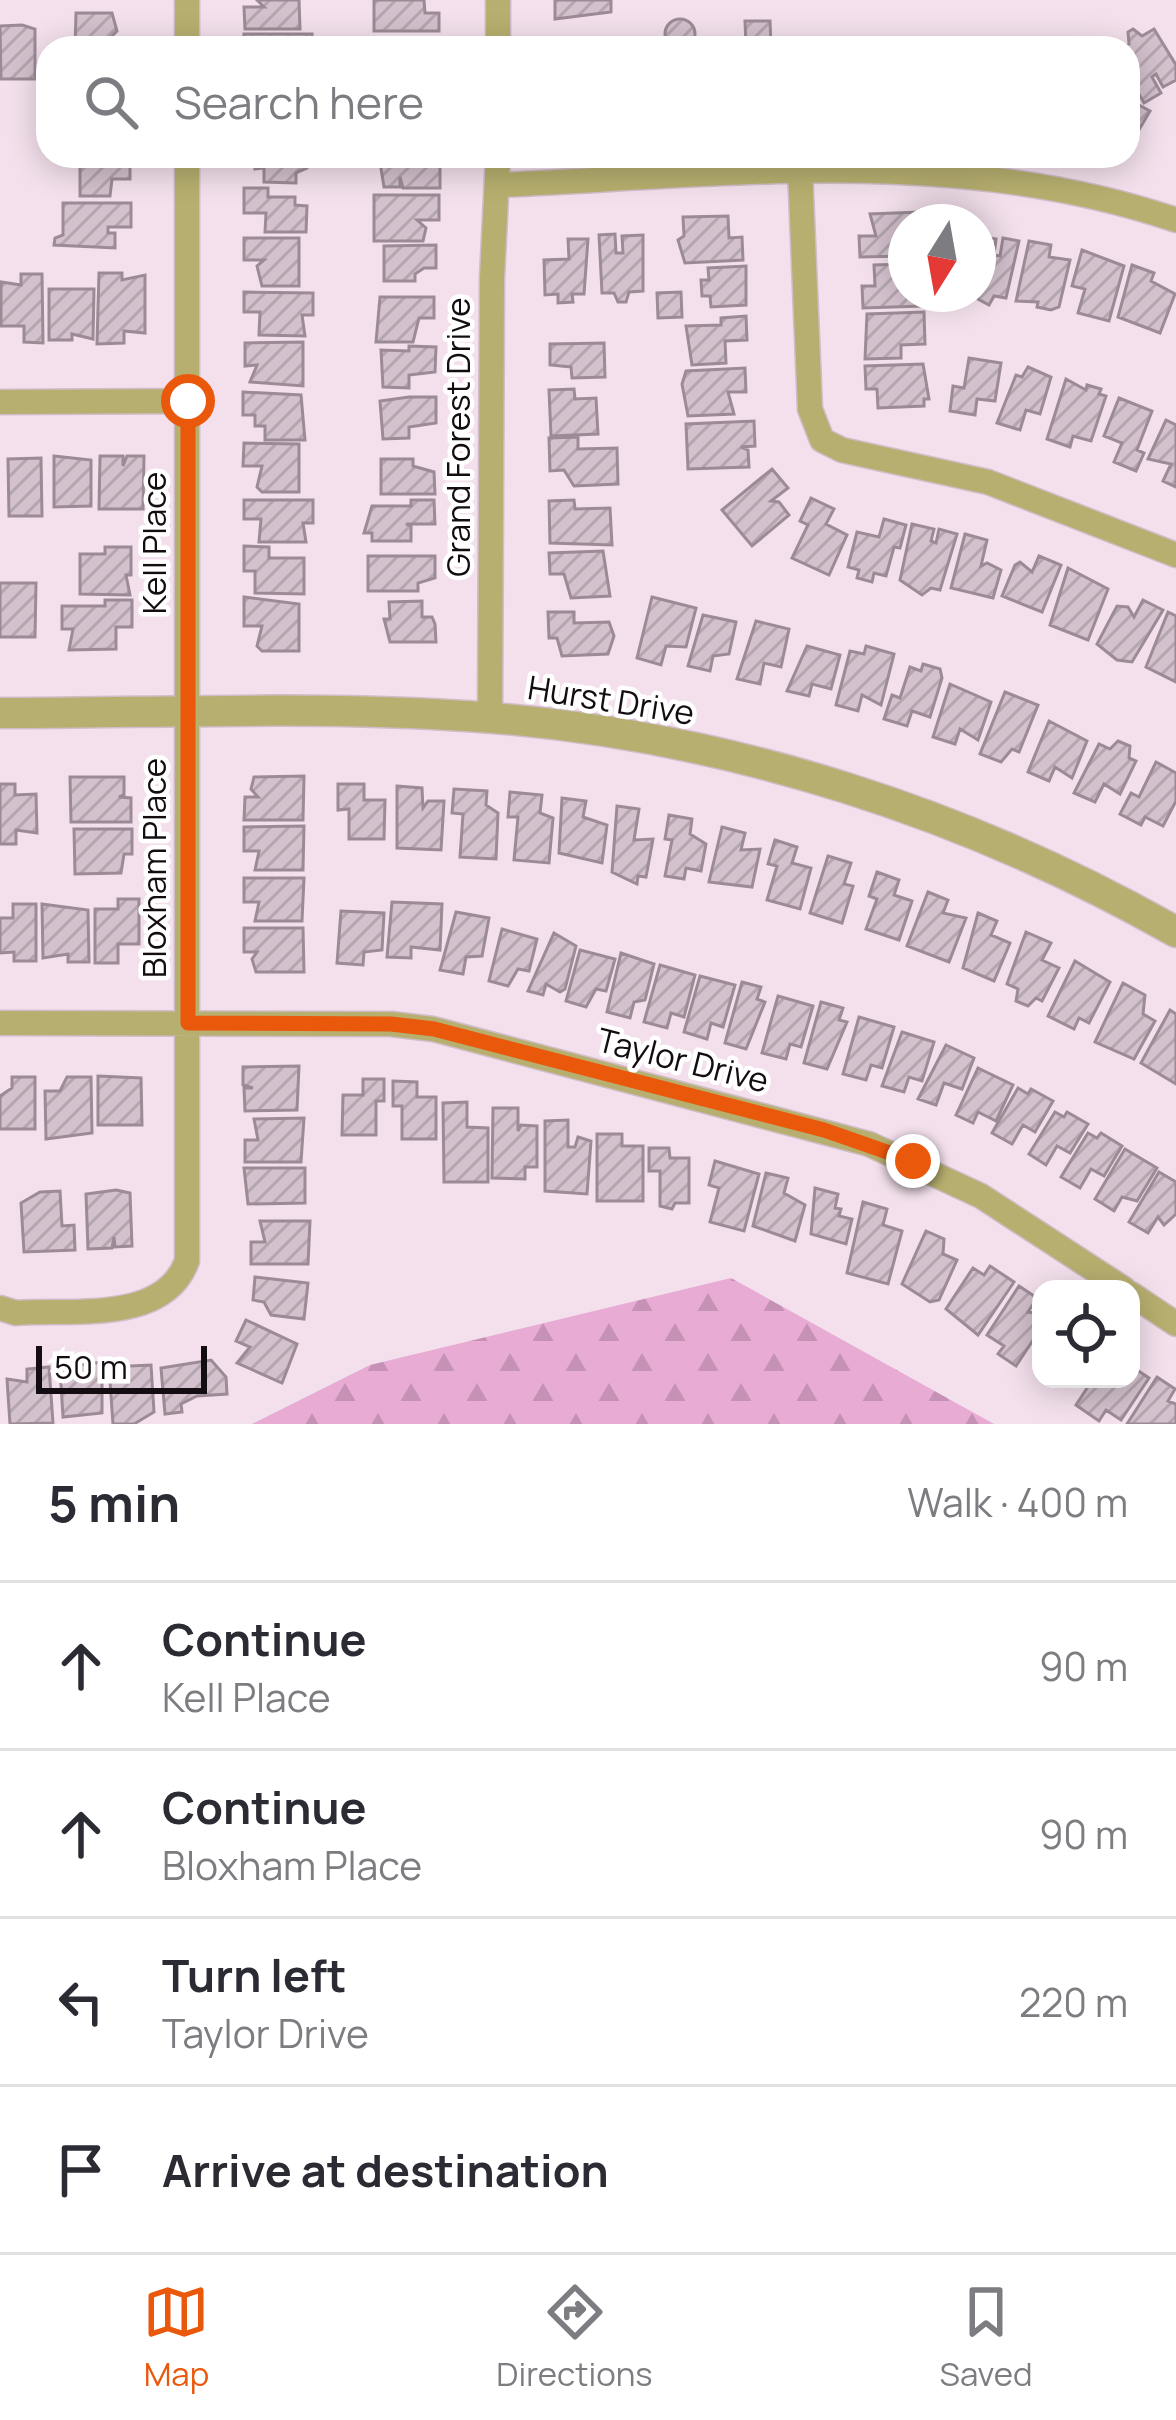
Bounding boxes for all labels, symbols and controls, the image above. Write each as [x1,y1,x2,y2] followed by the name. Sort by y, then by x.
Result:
[36,36,1140,168] search box
[78,69,144,135] icon: search
[174,71,424,133] text: Search here
[888,204,996,312] north arrow
[435,297,480,577] street label: Grand Forest Drive
[161,374,215,428] route start
[131,472,176,614] street label: Kell Place
[525,664,697,735] street label: Hurst Drive
[131,758,176,978] street label: Bloxham Place
[593,1017,773,1103] street label: Taylor Drive
[886,1134,940,1188] route end
[1032,1280,1140,1388] map controls
[1032,1280,1140,1388] button: locate
[36,1340,207,1393] scale bar
[54,1344,128,1389] text: 50 m
[48,1468,180,1537] text: 5 min
[907,1475,1128,1529] text: Walk · 400 m
[162,1608,367,1670] text: Continue
[48,1633,114,1699] icon: ahead
[1039,1639,1128,1693] text: 90 m
[162,1670,331,1724] text: Kell Place
[162,1776,367,1838] text: Continue
[48,1801,114,1867] icon: ahead
[1039,1807,1128,1861] text: 90 m
[162,1838,422,1892] text: Bloxham Place
[162,1944,347,2006] text: Turn left
[48,1969,114,2035] icon: left
[1019,1975,1128,2029] text: 220 m
[162,2006,369,2060] text: Taylor Drive
[48,2137,114,2203] icon: arrive
[162,2139,609,2201] text: Arrive at destination
[143,2279,209,2396] tab: Map
[496,2279,653,2396] tab: Directions
[940,2279,1033,2396] tab: Saved

